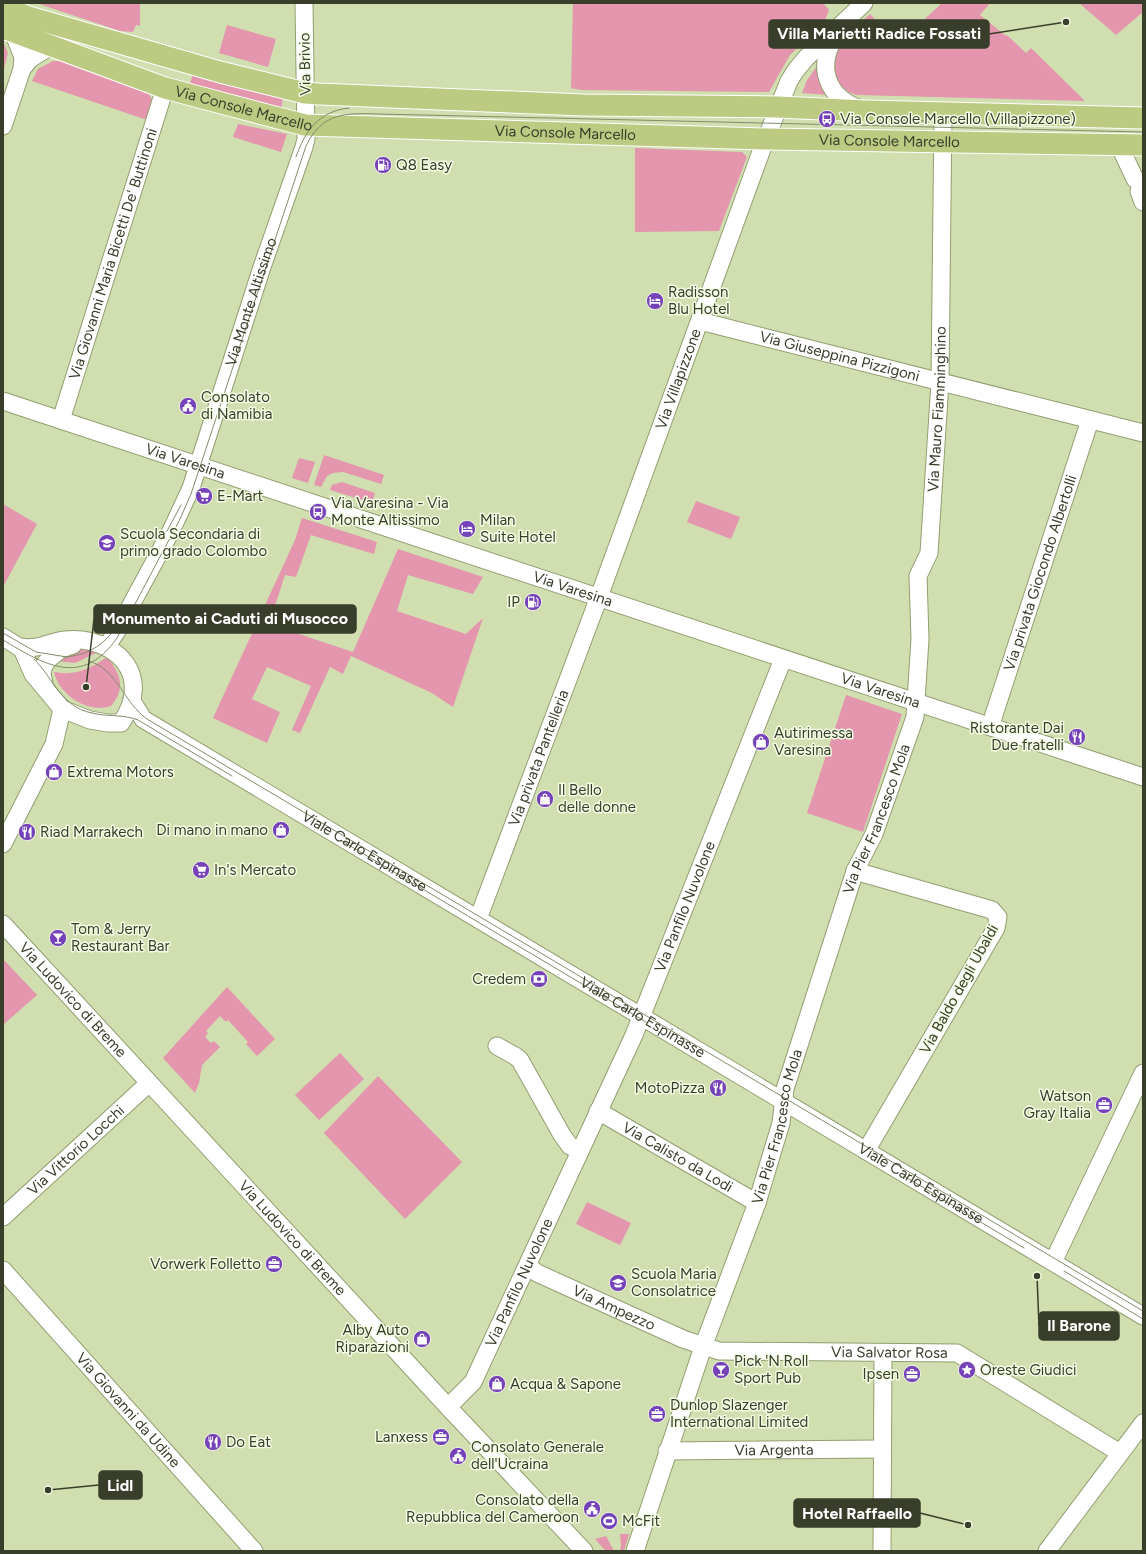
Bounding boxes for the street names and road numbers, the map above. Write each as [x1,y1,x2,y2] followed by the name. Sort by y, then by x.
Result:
[295,32,315,96] street label: Via Brivio
[173,82,313,134] street label: Via Console Marcello
[494,122,636,144] street label: Via Console Marcello
[65,126,161,382] street label: Via Giovanni Maria Bicetti De' Buttinoni
[818,131,960,151] street label: Via Console Marcello
[222,235,281,368] street label: Via Monte Altissimo
[652,326,705,432] street label: Via Villapizzone
[924,326,950,492] street label: Via Mauro Fiamminghino
[758,327,922,385] street label: Via Giuseppina Pizzigoni
[143,440,227,483] street label: Via Varesina
[1000,473,1080,673] street label: Via privata Giocondo Albertolli
[531,567,615,610] street label: Via Varesina
[839,669,923,712] street label: Via Varesina
[505,687,572,829] street label: Via privata Pantelleria
[839,742,914,896] street label: Via Pier Francesco Mola
[299,807,430,895] street label: Viale Carlo Espinasse
[651,838,719,975] street label: Via Panfilo Nuvolone
[916,921,1002,1057] street label: Via Baldo degli Ubaldi
[15,938,130,1061] street label: Via Ludovico di Breme
[577,973,708,1062] street label: Viale Carlo Espinasse
[748,1047,806,1206] street label: Via Pier Francesco Mola
[24,1101,128,1199] street label: Via Vittorio Locchi
[619,1118,736,1196] street label: Via Calisto da Lodi
[855,1139,987,1228] street label: Viale Carlo Espinasse
[235,1177,350,1299] street label: Via Ludovico di Breme
[482,1215,557,1350] street label: Via Panfilo Nuvolone
[570,1281,658,1334] street label: Via Ampezzo
[831,1343,948,1362] street label: Via Salvator Rosa
[72,1349,184,1471] street label: Via Giovanni da Udine
[734,1441,814,1459] street label: Via Argenta

